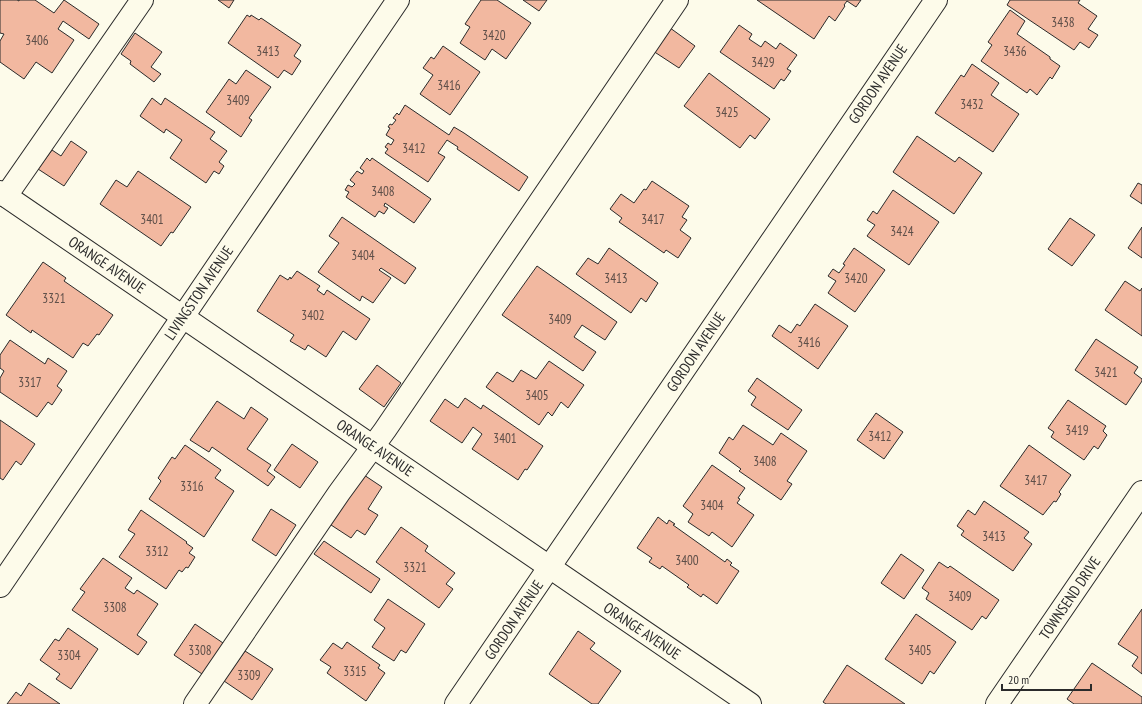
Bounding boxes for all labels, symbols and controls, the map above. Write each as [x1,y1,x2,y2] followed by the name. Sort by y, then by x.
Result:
[1051,14,1075,31] house number: 3438
[482,27,506,44] house number: 3420
[25,32,49,49] house number: 3406
[844,40,911,127] street label: GORDON AVENUE
[256,43,280,60] house number: 3413
[1003,43,1027,60] house number: 3436
[751,54,775,71] house number: 3429
[437,77,461,94] house number: 3416
[226,92,250,109] house number: 3409
[960,96,984,113] house number: 3432
[715,104,739,121] house number: 3425
[402,140,426,157] house number: 3412
[371,183,395,200] house number: 3408
[140,211,164,228] house number: 3401
[641,211,665,228] house number: 3417
[890,223,914,240] house number: 3424
[65,232,150,297] street label: ORANGE AVENUE
[160,242,237,343] street label: LIVINGSTON AVENUE
[351,247,375,264] house number: 3404
[604,270,628,287] house number: 3413
[844,270,868,287] house number: 3420
[42,290,66,307] house number: 3321
[301,307,325,324] house number: 3402
[662,308,729,395] street label: GORDON AVENUE
[548,311,572,328] house number: 3409
[797,334,821,351] house number: 3416
[1094,364,1118,381] house number: 3421
[18,374,42,391] house number: 3317
[525,387,549,404] house number: 3405
[333,415,418,480] street label: ORANGE AVENUE
[1065,422,1089,439] house number: 3419
[868,428,892,445] house number: 3412
[493,430,517,447] house number: 3401
[753,453,777,470] house number: 3408
[1024,472,1048,489] house number: 3417
[180,478,204,495] house number: 3316
[700,497,724,514] house number: 3404
[982,528,1006,545] house number: 3413
[145,543,169,560] house number: 3312
[675,552,699,569] house number: 3400
[1035,553,1104,643] street label: TOWNSEND DRIVE
[403,559,427,576] house number: 3321
[480,576,547,663] street label: GORDON AVENUE
[948,588,972,605] house number: 3409
[600,598,685,663] street label: ORANGE AVENUE
[103,599,127,616] house number: 3308
[188,642,212,659] house number: 3308
[908,642,932,659] house number: 3405
[57,647,81,664] house number: 3304
[343,663,367,680] house number: 3315
[1002,666,1091,692] scale bar
[237,667,261,684] house number: 3309
[1008,672,1029,687] text: 20 m

